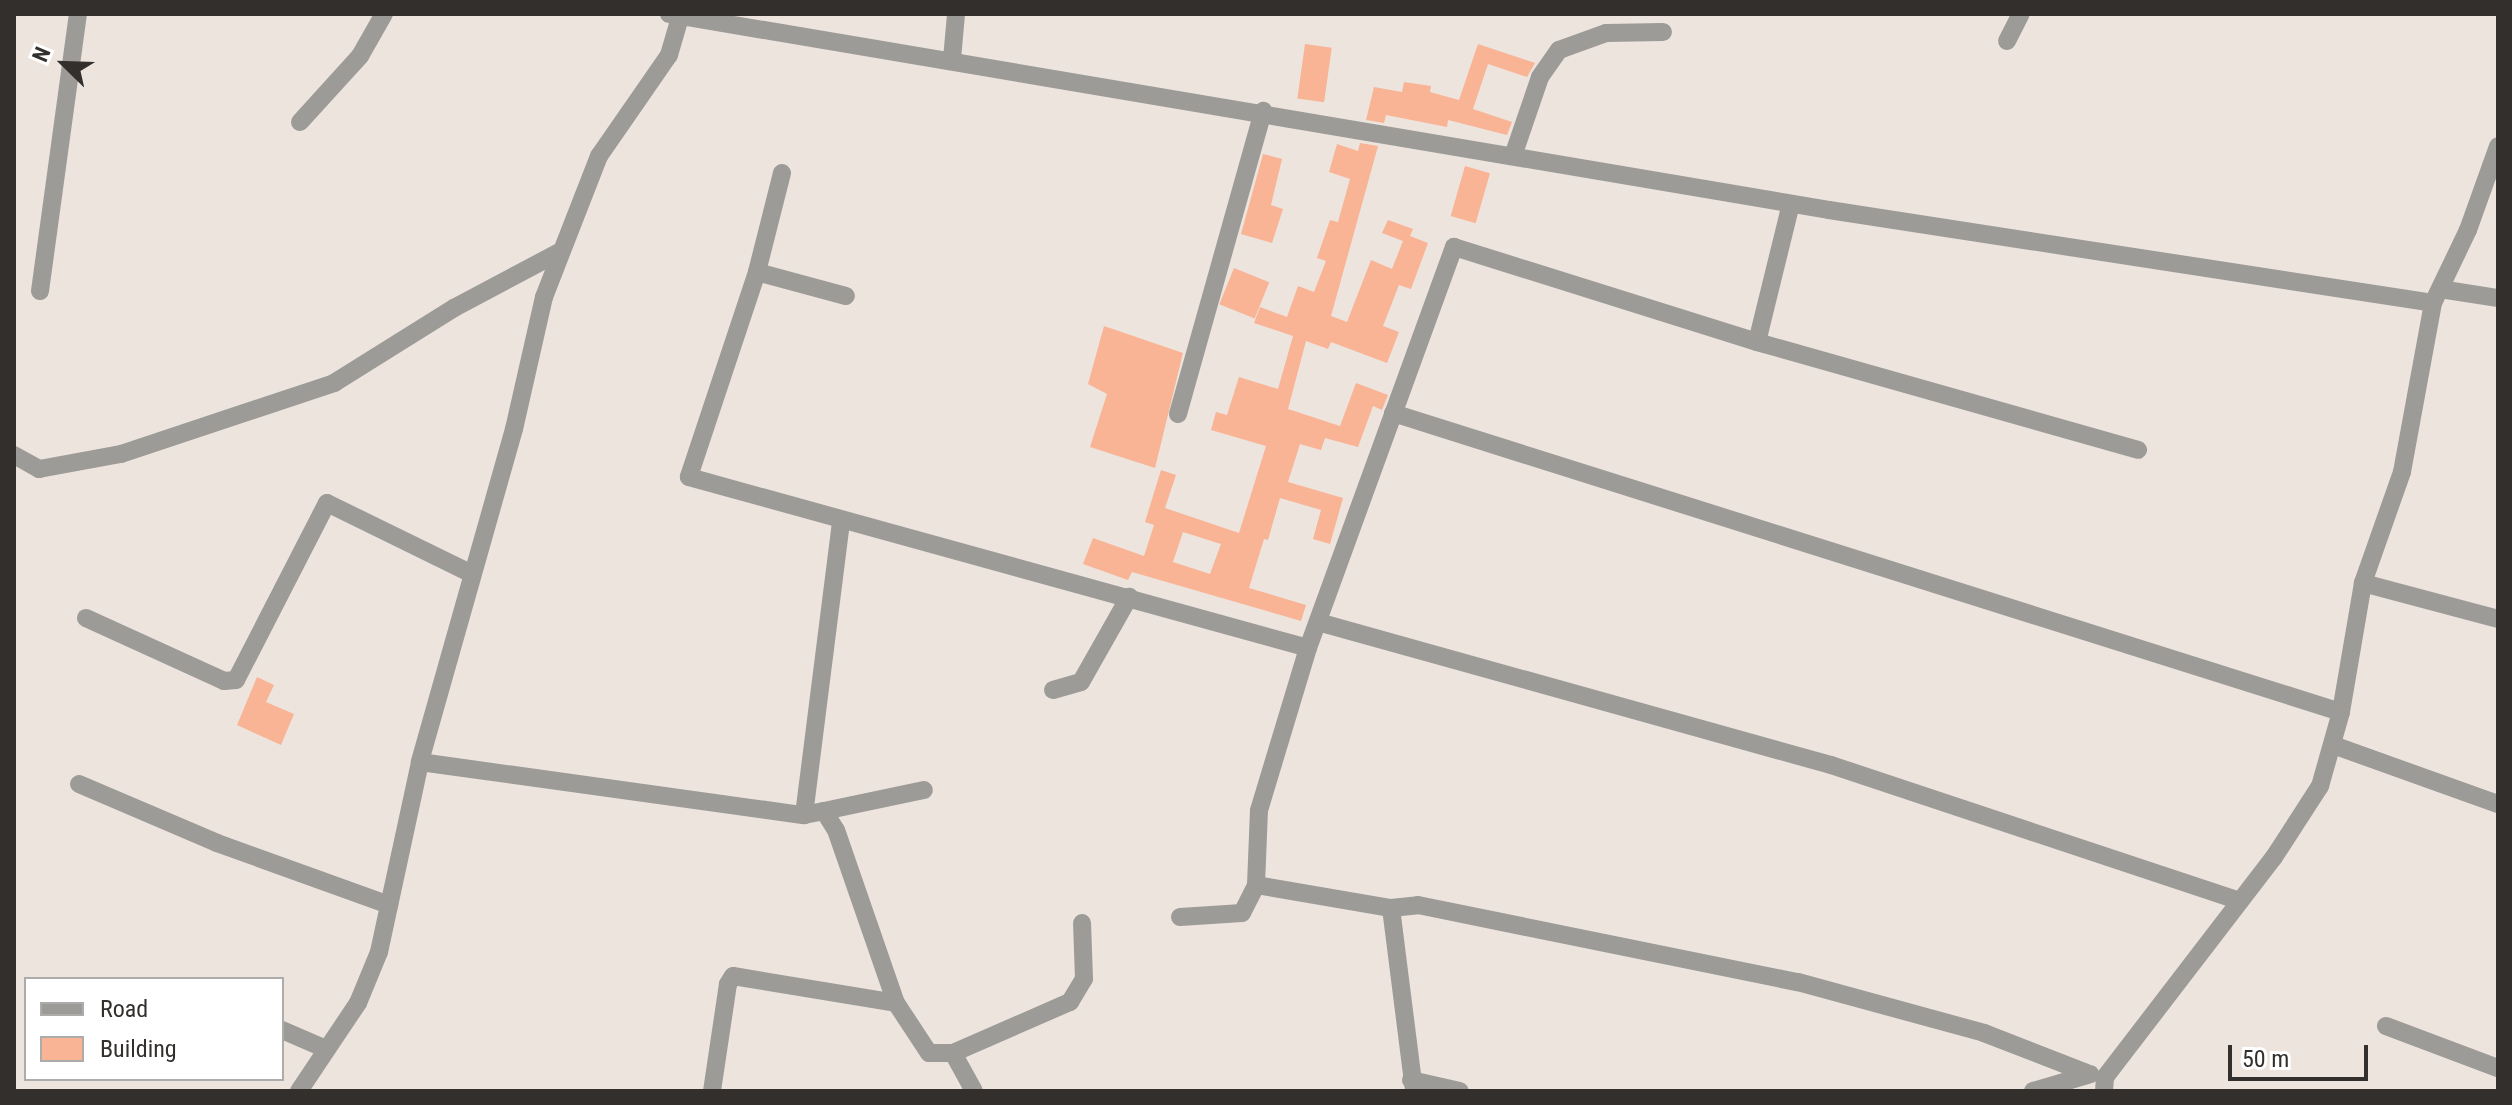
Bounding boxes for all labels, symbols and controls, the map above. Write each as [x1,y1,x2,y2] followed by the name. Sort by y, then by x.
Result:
[24,24,104,104] north arrow
[27,43,56,66] text: N
[24,977,284,1081] legend
[100,995,148,1023] text: Road
[2232,1029,2372,1079] scale bar
[100,1035,177,1063] text: Building
[2242,1045,2289,1073] text: 50 m

